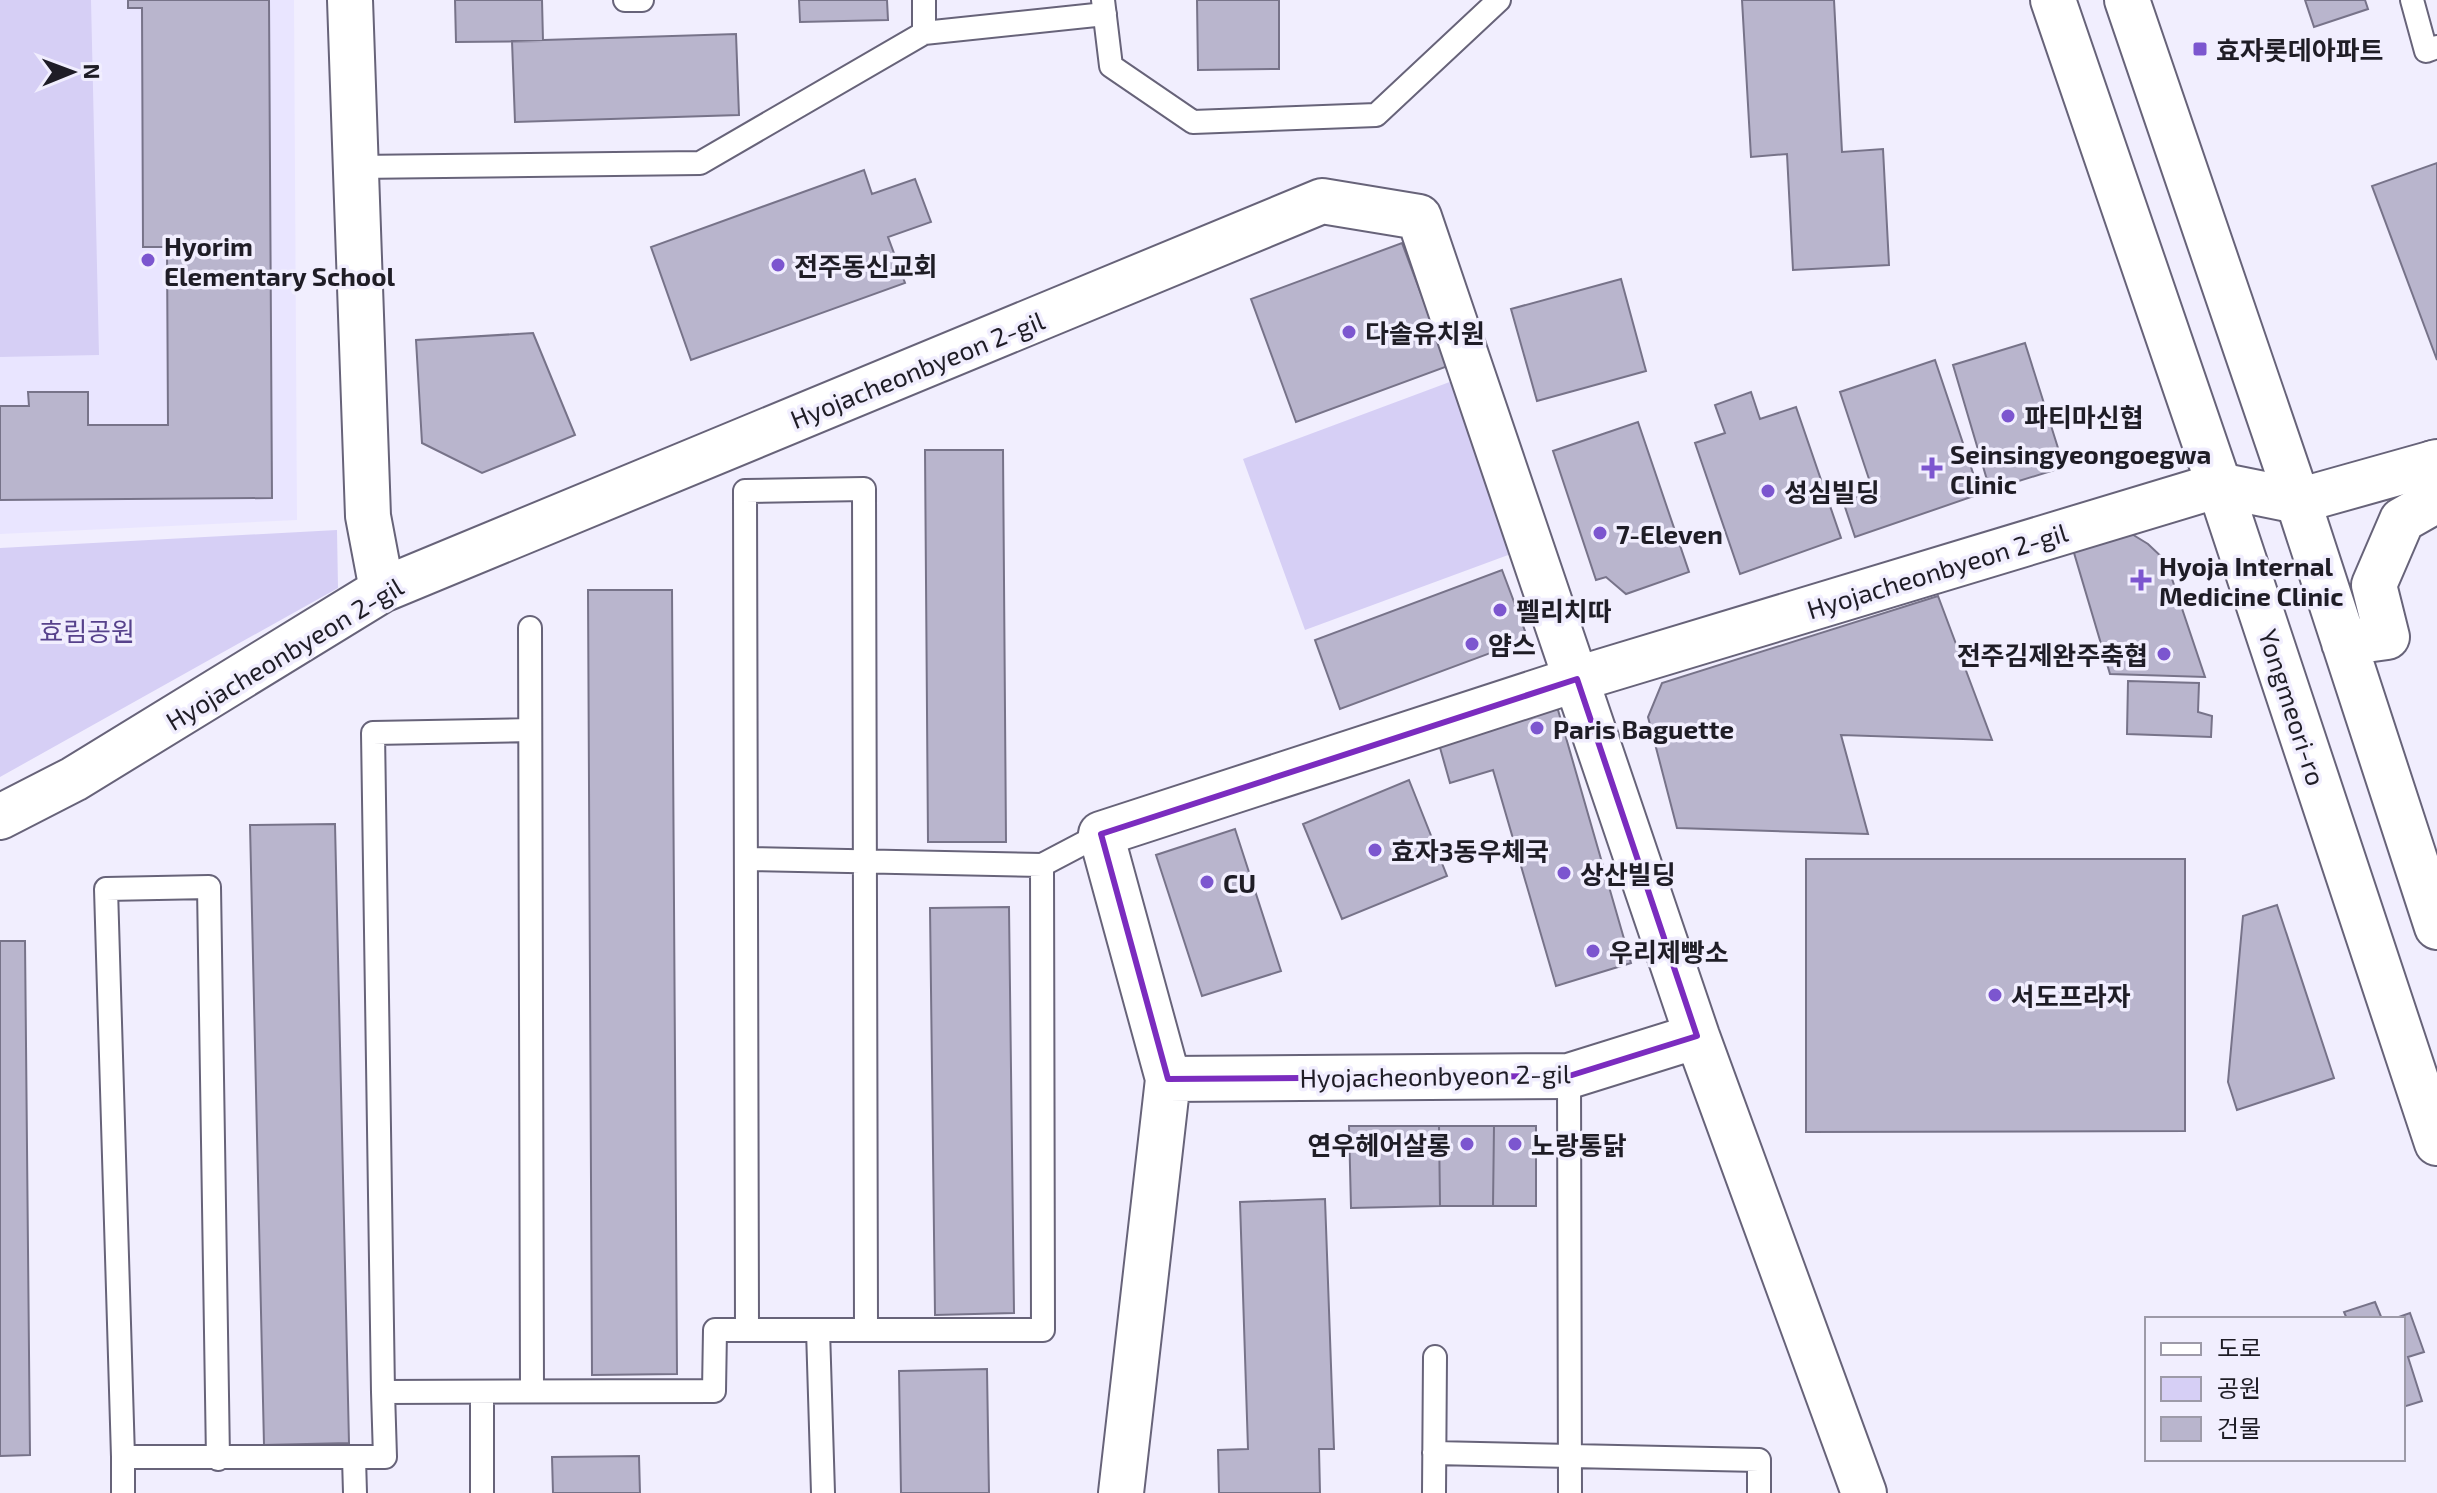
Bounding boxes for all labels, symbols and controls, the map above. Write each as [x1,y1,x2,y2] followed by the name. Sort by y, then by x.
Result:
[32,32,112,112] north arrow
[2216,34,2383,65] place label: 효자롯데아파트
[2191,40,2209,58] marker: 효자롯데아파트
[80,63,106,80] text: N
[164,230,396,292] place label: Hyorim Elementary School
[794,250,938,281] place label: 전주동신교회
[139,251,157,269] marker: Hyorim Elementary School
[769,256,787,274] marker: 전주동신교회
[786,304,1049,434] street label: Hyojacheonbyeon 2-gil
[1365,317,1485,348] place label: 다솔유치원
[1340,323,1358,341] marker: 다솔유치원
[2024,401,2144,432] place label: 파티마신협
[1999,407,2017,425] marker: 파티마신협
[1950,438,2211,499] place label: Seinsingyeongoegwa Clinic
[1921,457,1943,479] marker: Seinsingyeongoegwa Clinic
[1784,476,1880,507] place label: 성심빌딩
[1759,482,1777,500] marker: 성심빌딩
[1803,515,2071,624] street label: Hyojacheonbyeon 2-gil
[1616,518,1723,549] place label: 7-Eleven
[1591,524,1609,542] marker: 7-Eleven
[2159,550,2344,611] place label: Hyoja Internal Medicine Clinic
[2130,569,2152,591] marker: Hyoja Internal Medicine Clinic
[160,570,408,736] street label: Hyojacheonbyeon 2-gil
[1516,595,1612,626] place label: 펠리치따
[1491,601,1509,619] marker: 펠리치따
[39,615,135,646] park label: 효림공원
[2253,625,2333,789] street label: Yongmeori-ro
[1488,629,1536,660] place label: 얌스
[1463,635,1481,653] marker: 얌스
[1957,639,2148,670] place label: 전주김제완주축협
[2155,645,2173,663] marker: 전주김제완주축협
[1553,713,1734,744] place label: Paris Baguette
[1528,719,1546,737] marker: Paris Baguette
[1391,835,1549,866] place label: 효자3동우체국
[1366,841,1384,859] marker: 효자3동우체국
[1580,858,1676,889] place label: 상산빌딩
[1555,864,1573,882] marker: 상산빌딩
[1223,867,1256,898] place label: CU
[1198,873,1216,891] marker: CU
[1609,936,1729,967] place label: 우리제빵소
[1584,942,1602,960] marker: 우리제빵소
[2011,980,2131,1011] place label: 서도프라자
[1986,986,2004,1004] marker: 서도프라자
[1299,1057,1571,1093] street label: Hyojacheonbyeon 2-gil
[1307,1129,1451,1160] place label: 연우헤어살롱
[1531,1129,1627,1160] place label: 노랑통닭
[1458,1135,1476,1153] marker: 연우헤어살롱
[1506,1135,1524,1153] marker: 노랑통닭
[2145,1317,2405,1461] legend
[2217,1333,2261,1362] text: 도로
[2217,1373,2261,1402] text: 공원
[2217,1413,2261,1442] text: 건물

